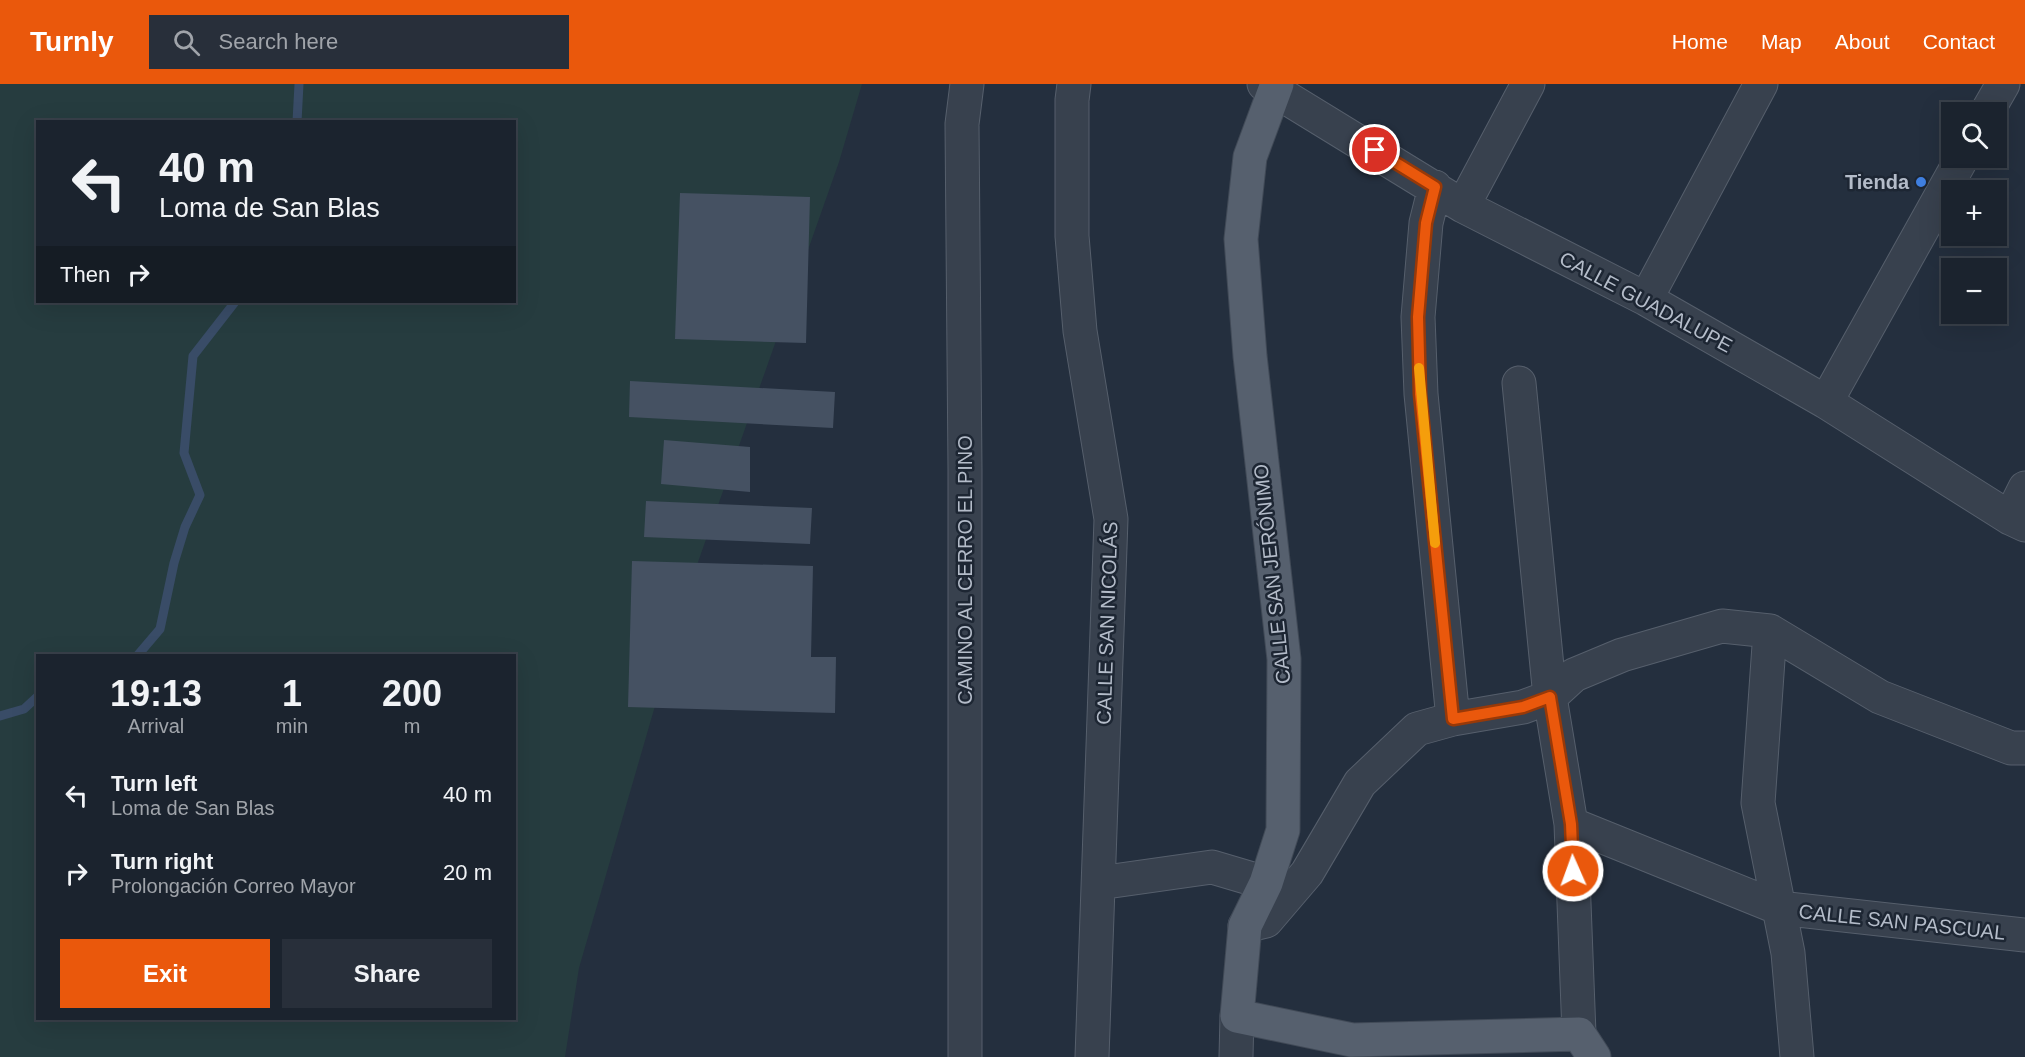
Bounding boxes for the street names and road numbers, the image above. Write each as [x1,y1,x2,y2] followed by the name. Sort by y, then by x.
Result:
[1556,247,1736,357] street label: CALLE GUADALUPE
[954,435,976,705] street label: CAMINO AL CERRO EL PINO
[1250,463,1294,685] street label: CALLE SAN JERÓNIMO
[1092,521,1122,725] street label: CALLE SAN NICOLÁS
[1798,900,2006,944] street label: CALLE SAN PASCUAL

